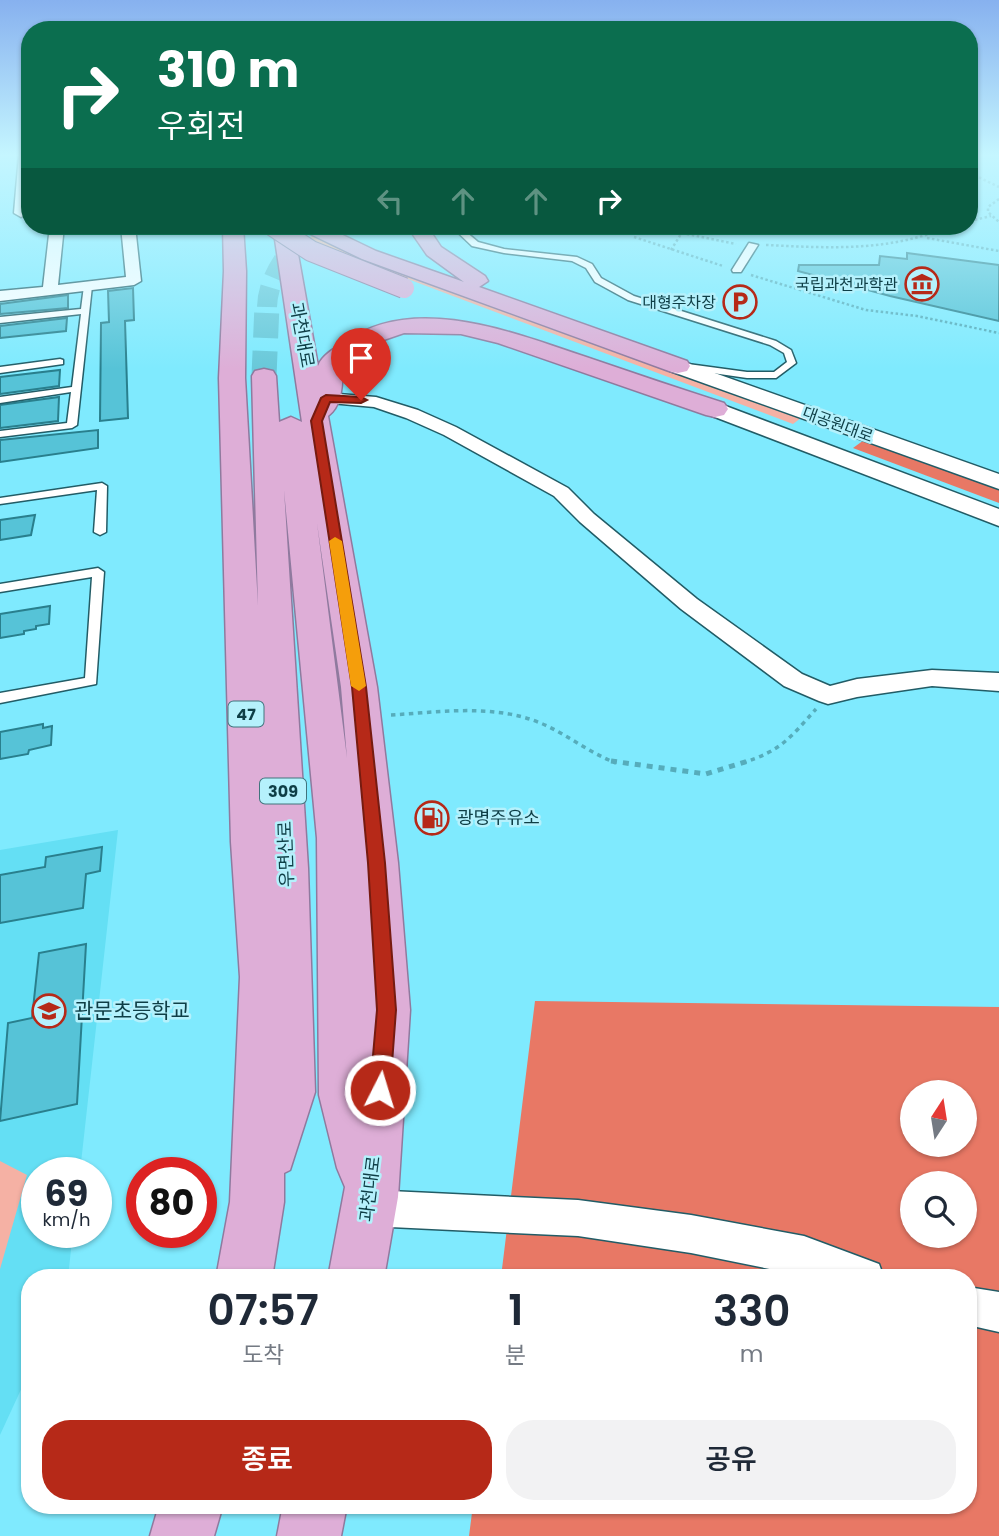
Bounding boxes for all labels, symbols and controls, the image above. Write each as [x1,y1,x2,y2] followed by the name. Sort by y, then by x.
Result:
[157,36,299,104] text: 310 m
[42,49,133,140] icon: right
[157,103,245,148] text: 우회전
[371,182,409,220] icon: left
[444,182,482,220] icon: ahead
[517,182,555,220] icon: ahead
[590,182,628,220] icon: right
[903,265,941,303] museum icon: 국립과천과학관
[795,273,898,296] place label: 국립과천과학관
[721,283,759,321] parking icon: 대형주차장
[642,291,716,314] place label: 대형주차장
[284,300,321,370] street label: 과천대로
[331,328,391,400] pin
[342,339,380,377] icon: arrive
[799,401,877,448] street label: 대공원대로
[229,702,264,726] road number: 47
[260,778,306,804] road number: 309
[413,799,451,837] fuel station icon: 광명주유소
[457,805,540,830] place label: 광명주유소
[272,820,299,888] street label: 우면산로
[30,992,68,1030] school or university icon: 관문초등학교
[74,996,190,1025] place label: 관문초등학교
[343,1053,417,1127] position arrow
[900,1080,976,1157] north arrow
[900,1080,977,1248] map controls
[353,1155,386,1223] street label: 과천대로
[126,1157,217,1248] speed limit sign: 80
[45,1169,88,1218] text: 69
[900,1171,977,1248] button: search
[43,1207,90,1232] text: km/h
[208,1281,319,1340] text: 07:57
[508,1281,523,1340] text: 1
[713,1282,790,1341] text: 330
[740,1338,764,1370] text: m
[242,1339,284,1371] text: 도착
[505,1339,526,1371] text: 분
[42,1420,492,1500] button: 종료
[506,1420,956,1500] button: 공유

